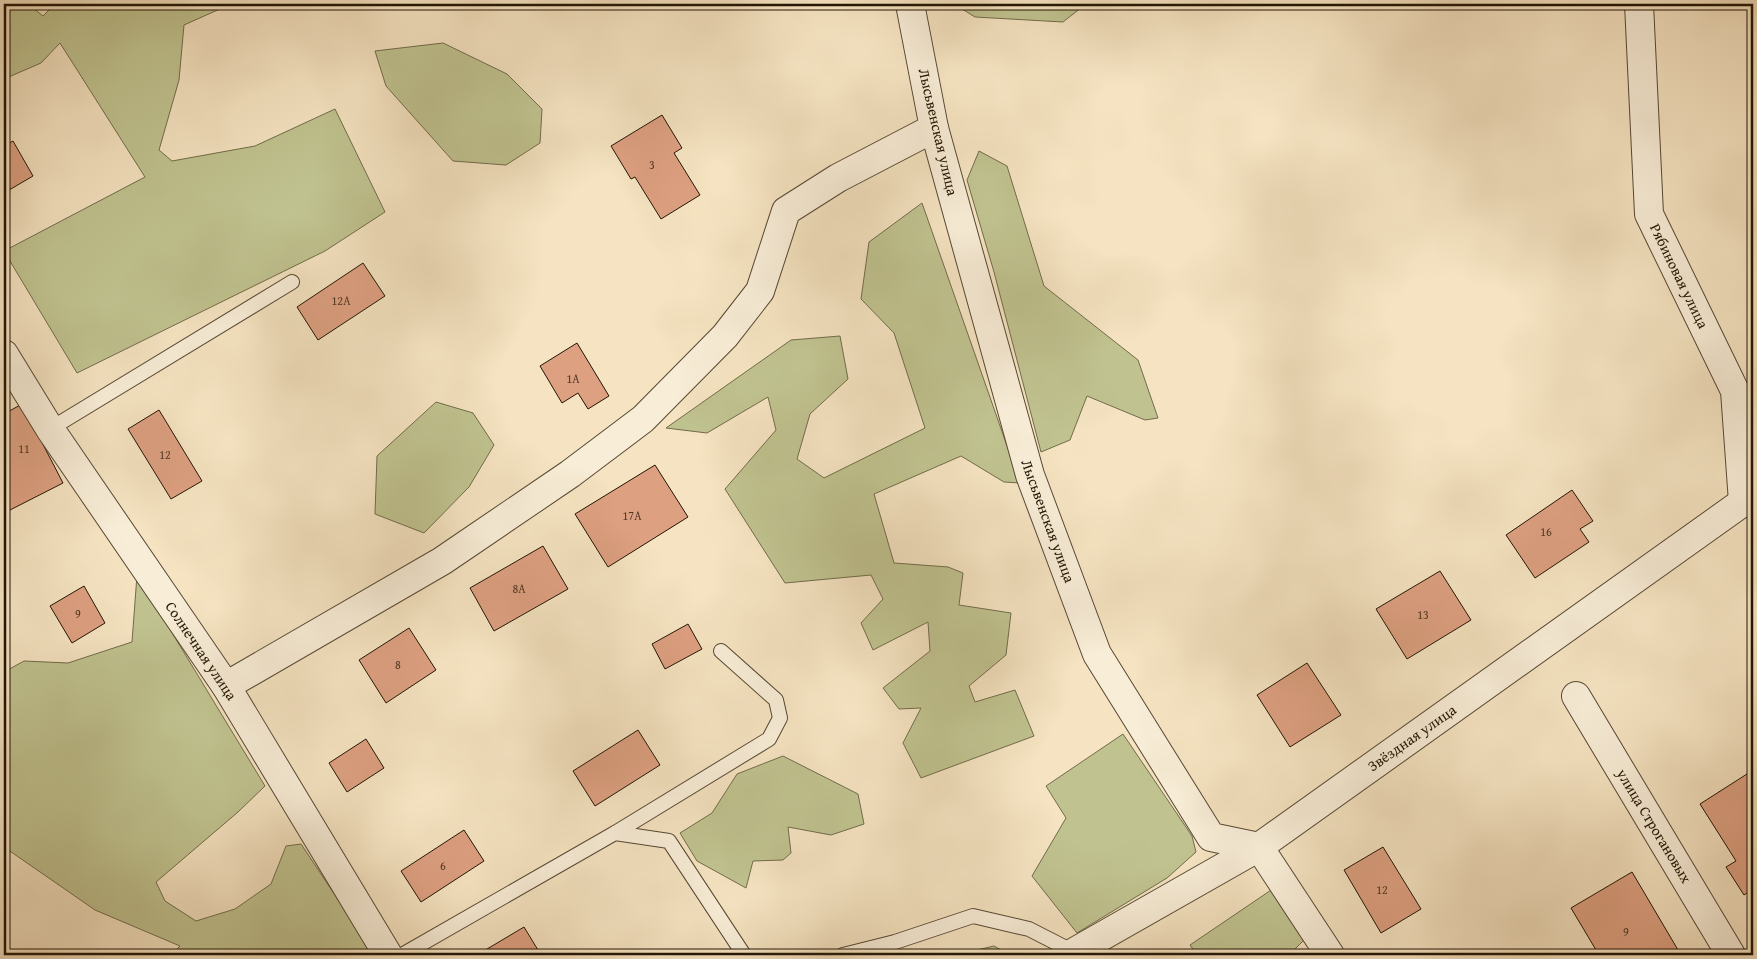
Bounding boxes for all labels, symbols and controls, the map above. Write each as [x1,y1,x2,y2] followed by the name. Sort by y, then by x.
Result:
[914,66,964,198] street label: Лысьвенская улица
[649,156,655,173] house number: 3
[1645,220,1714,333] street label: Рябиновая улица
[332,292,351,309] house number: 12А
[566,370,580,387] house number: 1А
[18,440,30,457] house number: 11
[159,446,171,463] house number: 12
[1016,456,1081,586] street label: Лысьвенская улица
[623,507,642,524] house number: 17А
[1540,523,1552,540] house number: 16
[512,580,526,597] house number: 8А
[161,597,243,705] street label: Солнечная улица
[75,605,81,622] house number: 9
[1417,606,1429,623] house number: 13
[395,656,401,673] house number: 8
[1363,699,1461,776] street label: Звёздная улица
[1611,764,1697,887] street label: улица Строгановых
[440,857,446,874] house number: 6
[1376,881,1388,898] house number: 12
[1623,923,1629,940] house number: 9

